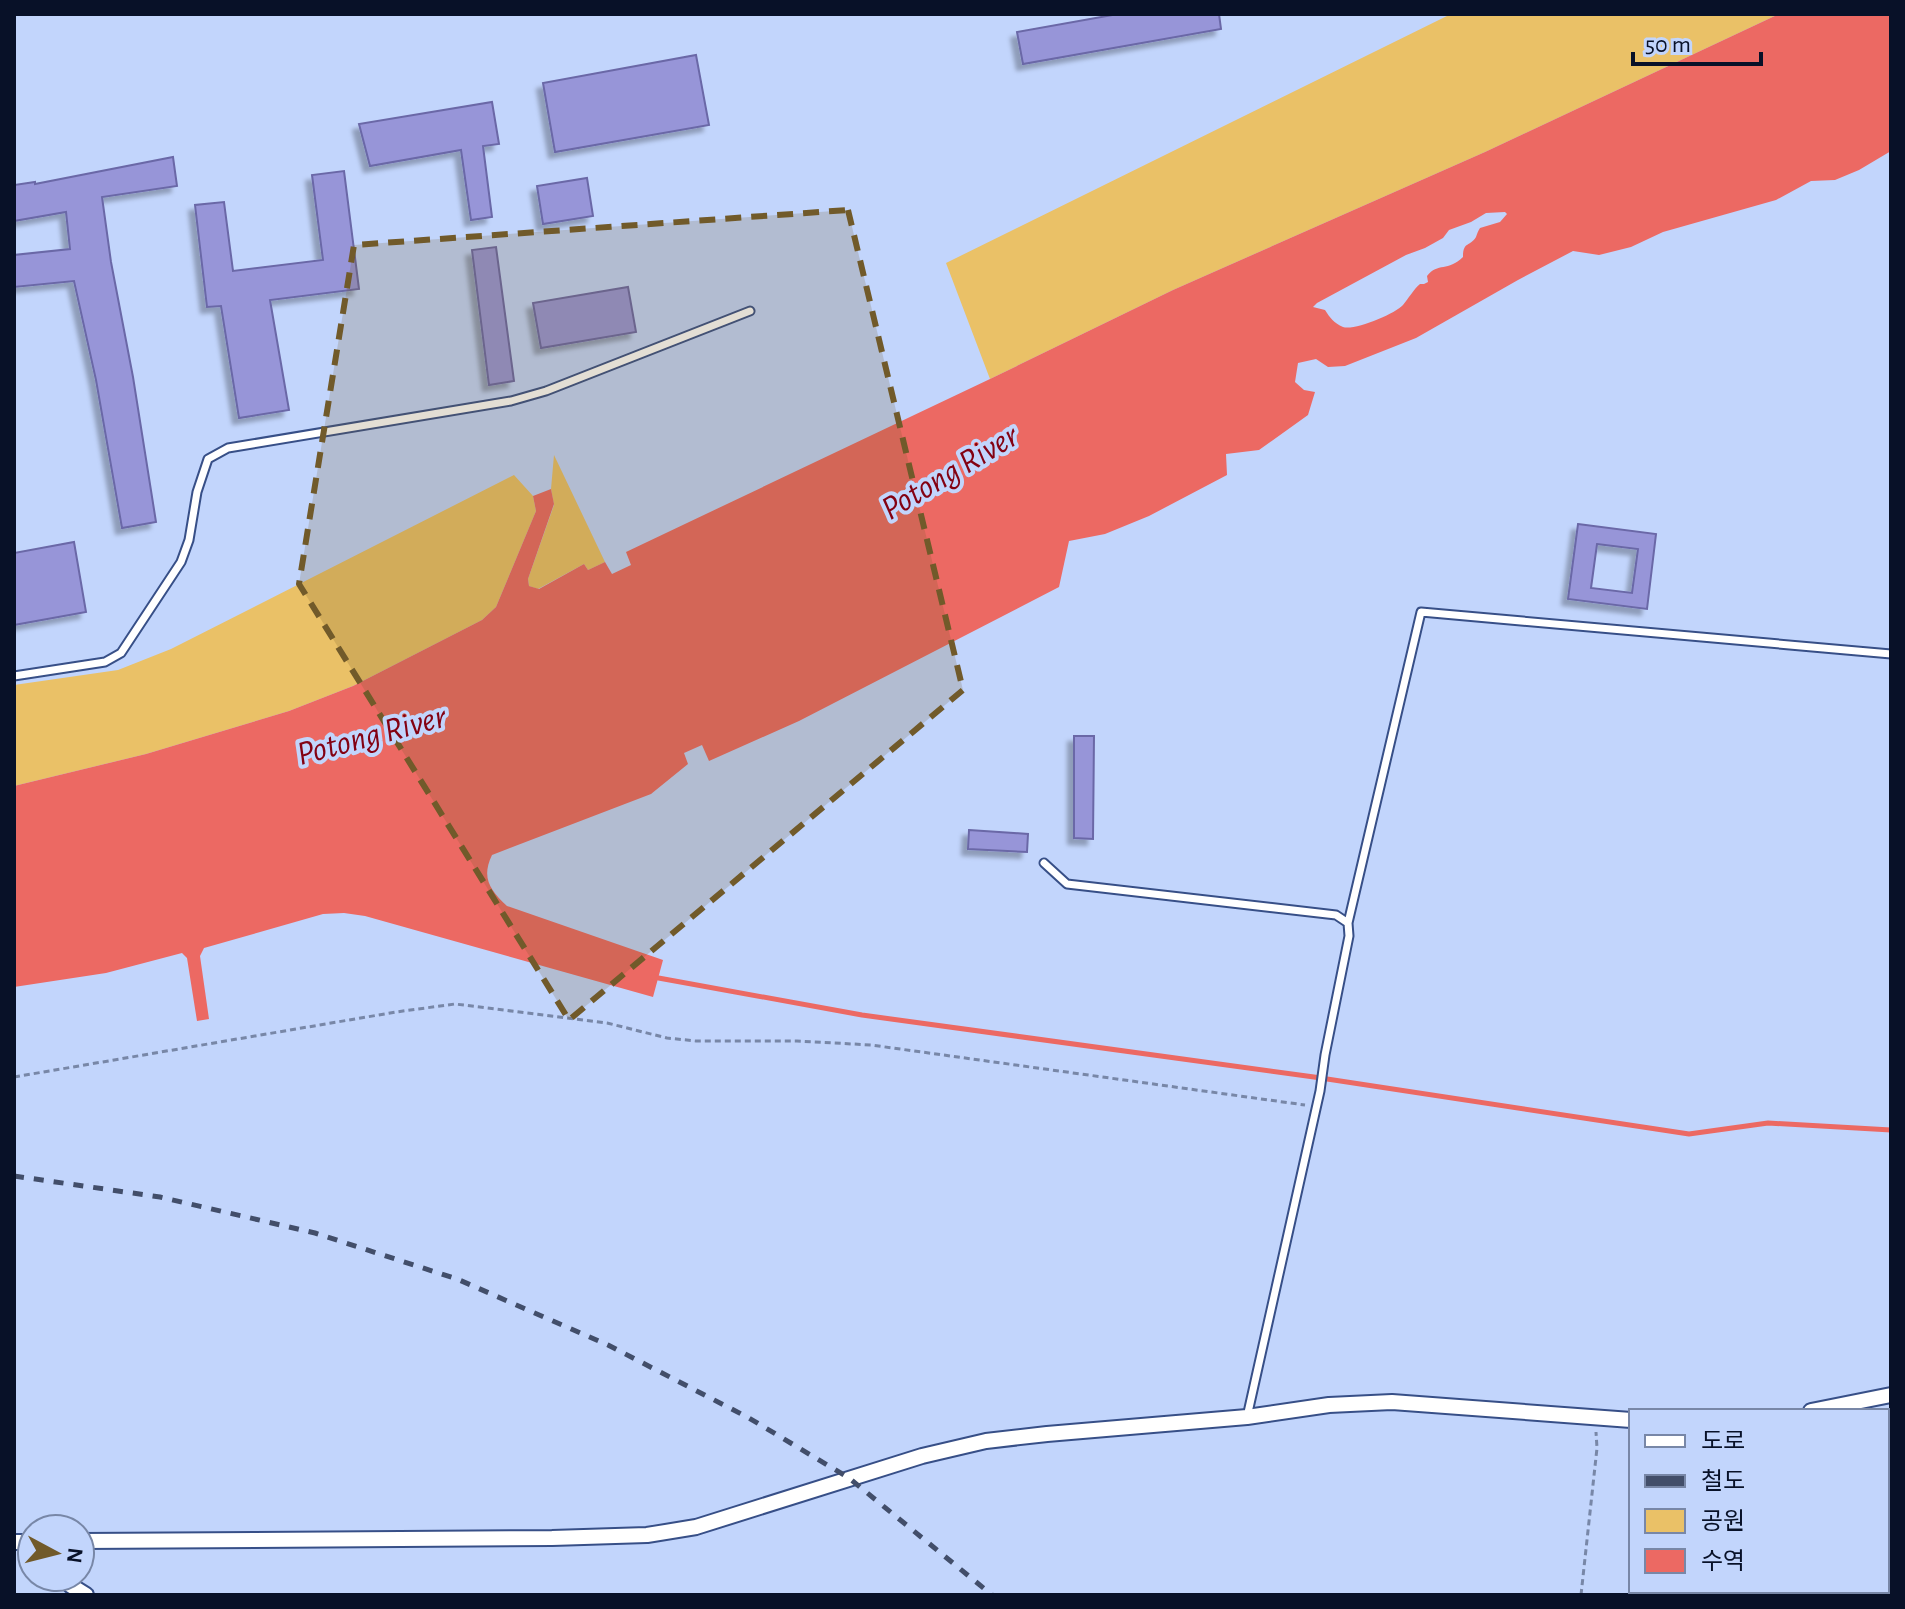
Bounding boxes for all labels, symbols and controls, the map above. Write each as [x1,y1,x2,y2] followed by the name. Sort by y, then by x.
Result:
[1633,16,1761,66] scale bar
[1645,33,1691,57] text: 50 m
[876,418,1025,527] water label: Potong River
[293,699,451,772] water label: Potong River
[1629,1409,1889,1593] legend
[1701,1430,1745,1454] text: 도로
[1701,1469,1745,1494] text: 철도
[1701,1509,1745,1534] text: 공원
[16,1513,96,1593] north arrow
[63,1546,87,1564] text: N
[1701,1549,1745,1574] text: 수역

